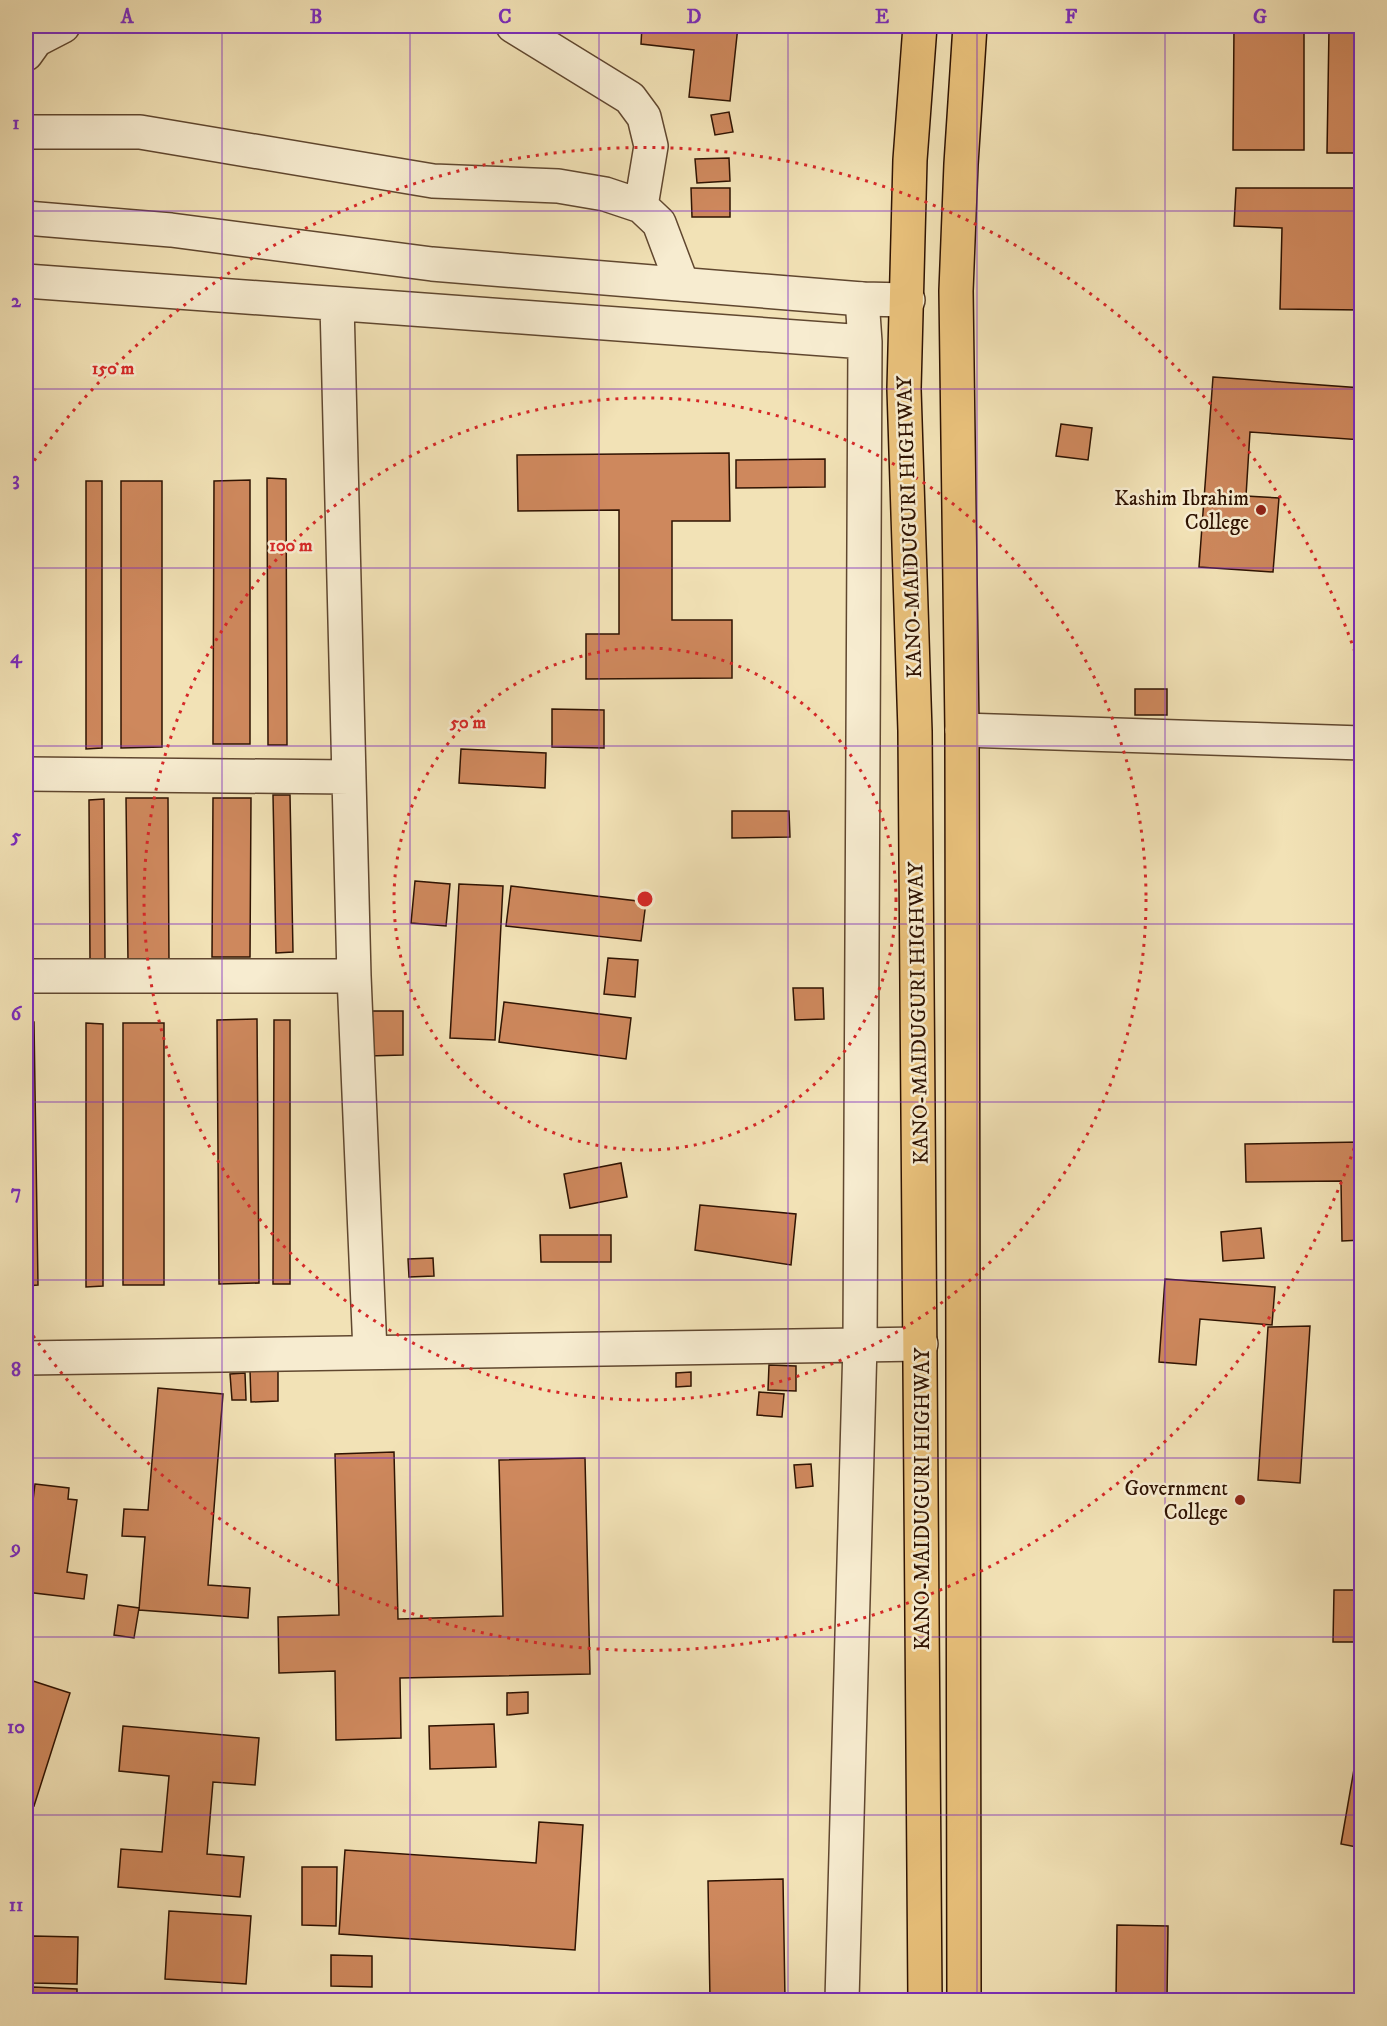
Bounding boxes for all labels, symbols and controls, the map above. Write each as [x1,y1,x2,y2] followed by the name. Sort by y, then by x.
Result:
[120,5,135,30] text: A
[310,5,322,30] text: B
[498,5,512,30] text: C
[687,5,702,30] text: D
[875,5,889,30] text: E
[1065,5,1078,30] text: F
[1253,5,1267,30] text: G
[12,111,20,136] text: 1
[11,289,22,314] text: 2
[92,358,135,380] text: 150 m
[892,375,928,679] street label: KANO-MAIDUGURI HIGHWAY
[12,467,20,492] text: 3
[1114,486,1249,536] place label: Kashim Ibrahim College
[1254,503,1268,517] marker: Kashim Ibrahim College
[269,535,313,557] text: 100 m
[10,645,23,670] text: 4
[449,712,486,734] text: 50 m
[10,824,21,849] text: 5
[903,861,935,1164] street label: KANO-MAIDUGURI HIGHWAY
[635,889,655,909] centre of rings
[11,1002,23,1027] text: 6
[11,1180,21,1205] text: 7
[910,1347,936,1650] street label: KANO-MAIDUGURI HIGHWAY
[11,1358,21,1383] text: 8
[1124,1476,1228,1526] place label: Government College
[1233,1493,1247,1507] marker: Government College
[9,1536,21,1561] text: 9
[7,1715,25,1740] text: 10
[9,1893,23,1918] text: 11

